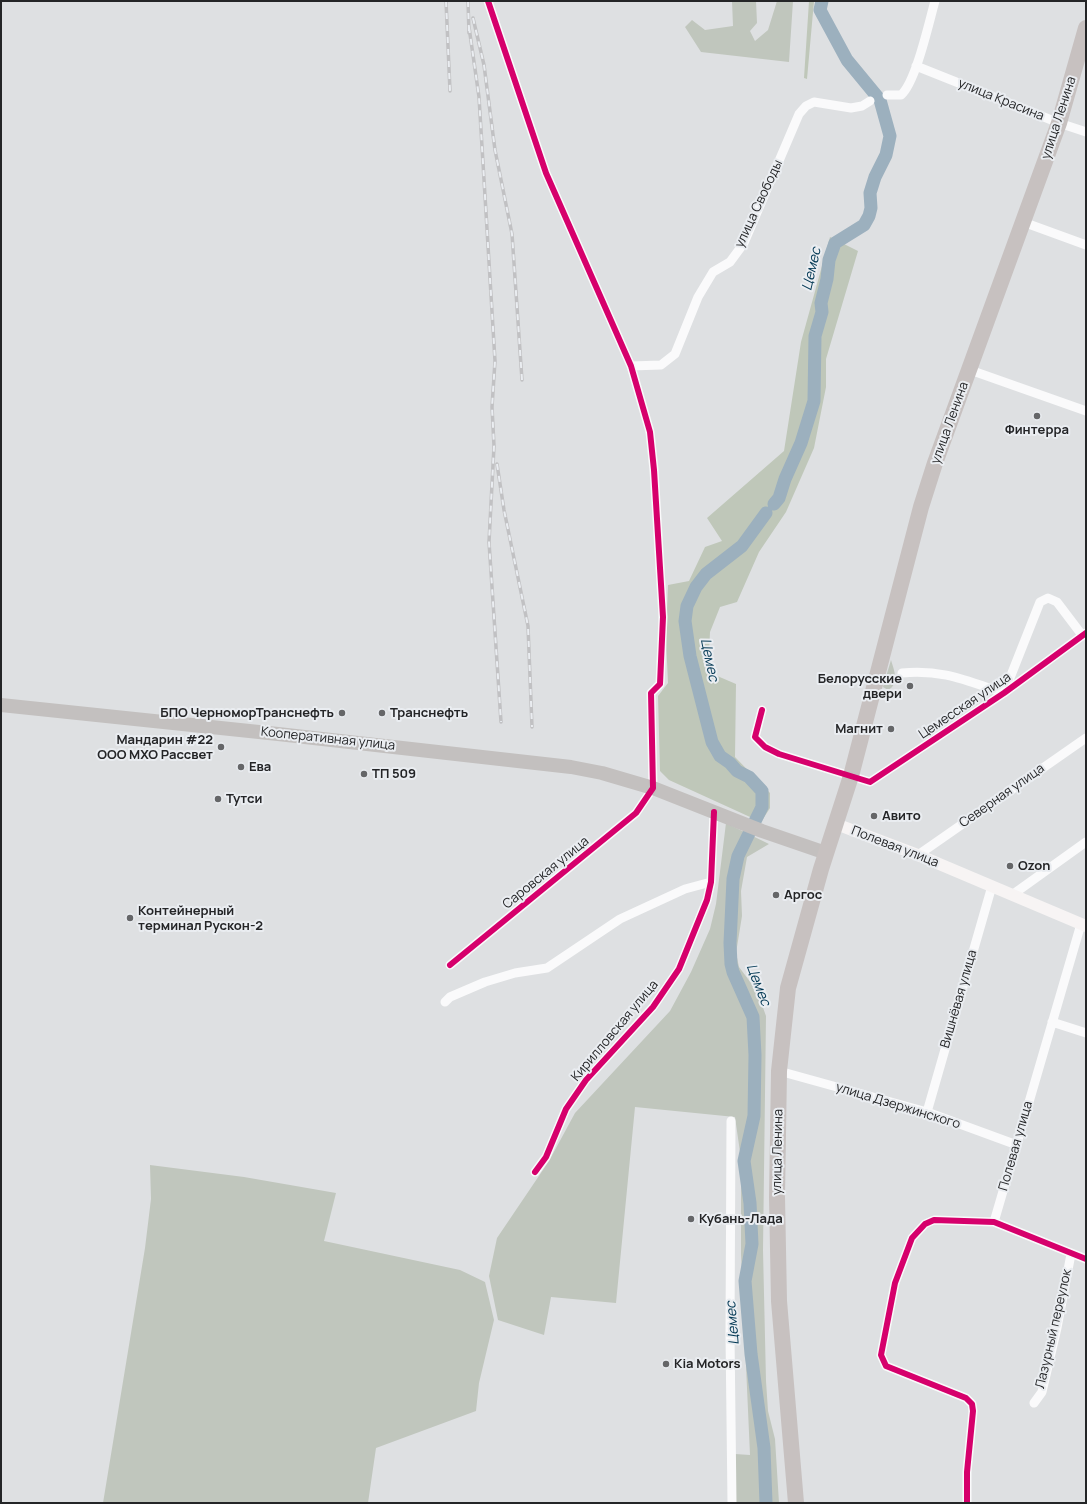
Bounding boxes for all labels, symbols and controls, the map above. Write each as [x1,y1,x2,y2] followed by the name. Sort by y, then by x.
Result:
[1038,75,1080,161] street label: улица Ленина
[956,76,1046,124] street label: улица Красина
[732,158,786,250] street label: улица Свободы
[799,246,825,292] water label: Цемес
[928,380,972,466] street label: улица Ленина
[1032,411,1042,421] marker: Финтерра
[1005,422,1069,438] place label: Финтерра
[696,637,722,683] water label: Цемес
[916,669,1014,743] street label: Цемесская улица
[818,671,902,702] place label: Белорусские двери
[905,681,915,691] marker: Белорусские двери
[160,705,334,721] place label: БПО ЧерноморТранснефть
[390,705,468,721] place label: Транснефть
[337,708,347,718] marker: БПО ЧерноморТранснефть
[377,708,387,718] marker: Транснефть
[835,721,883,737] place label: Магнит
[260,724,396,754] street label: Кооперативная улица
[886,724,896,734] marker: Магнит
[97,732,213,763] place label: Мандарин #22 ООО МХО Рассвет
[216,742,226,752] marker: Мандарин #22 ООО МХО Рассвет
[249,759,271,775] place label: Ева
[956,761,1048,831] street label: Северная улица
[236,762,246,772] marker: Ева
[372,766,416,782] place label: ТП 509
[359,769,369,779] marker: ТП 509
[226,791,262,807] place label: Тутси
[213,794,223,804] marker: Тутси
[882,808,921,824] place label: Авито
[869,811,879,821] marker: Авито
[849,823,941,871] street label: Полевая улица
[500,834,592,912] street label: Саровская улица
[1018,858,1050,874] place label: Ozon
[1005,861,1015,871] marker: Ozon
[784,887,822,903] place label: Аргос
[771,890,781,900] marker: Аргос
[138,903,263,934] place label: Контейнерный терминал Рускон-2
[125,913,135,923] marker: Контейнерный терминал Рускон-2
[938,948,980,1050] street label: Вишнёвая улица
[742,962,774,1008] water label: Цемес
[568,977,662,1085] street label: Кирилловская улица
[834,1080,962,1132] street label: улица Дзержинского
[996,1099,1036,1193] street label: Полевая улица
[769,1109,787,1195] street label: улица Ленина
[699,1211,783,1227] place label: Кубань-Лада
[686,1214,696,1224] marker: Кубань-Лада
[1033,1268,1075,1390] street label: Лазурный переулок
[723,1301,743,1345] water label: Цемес
[674,1356,741,1372] place label: Kia Motors
[661,1359,671,1369] marker: Kia Motors

